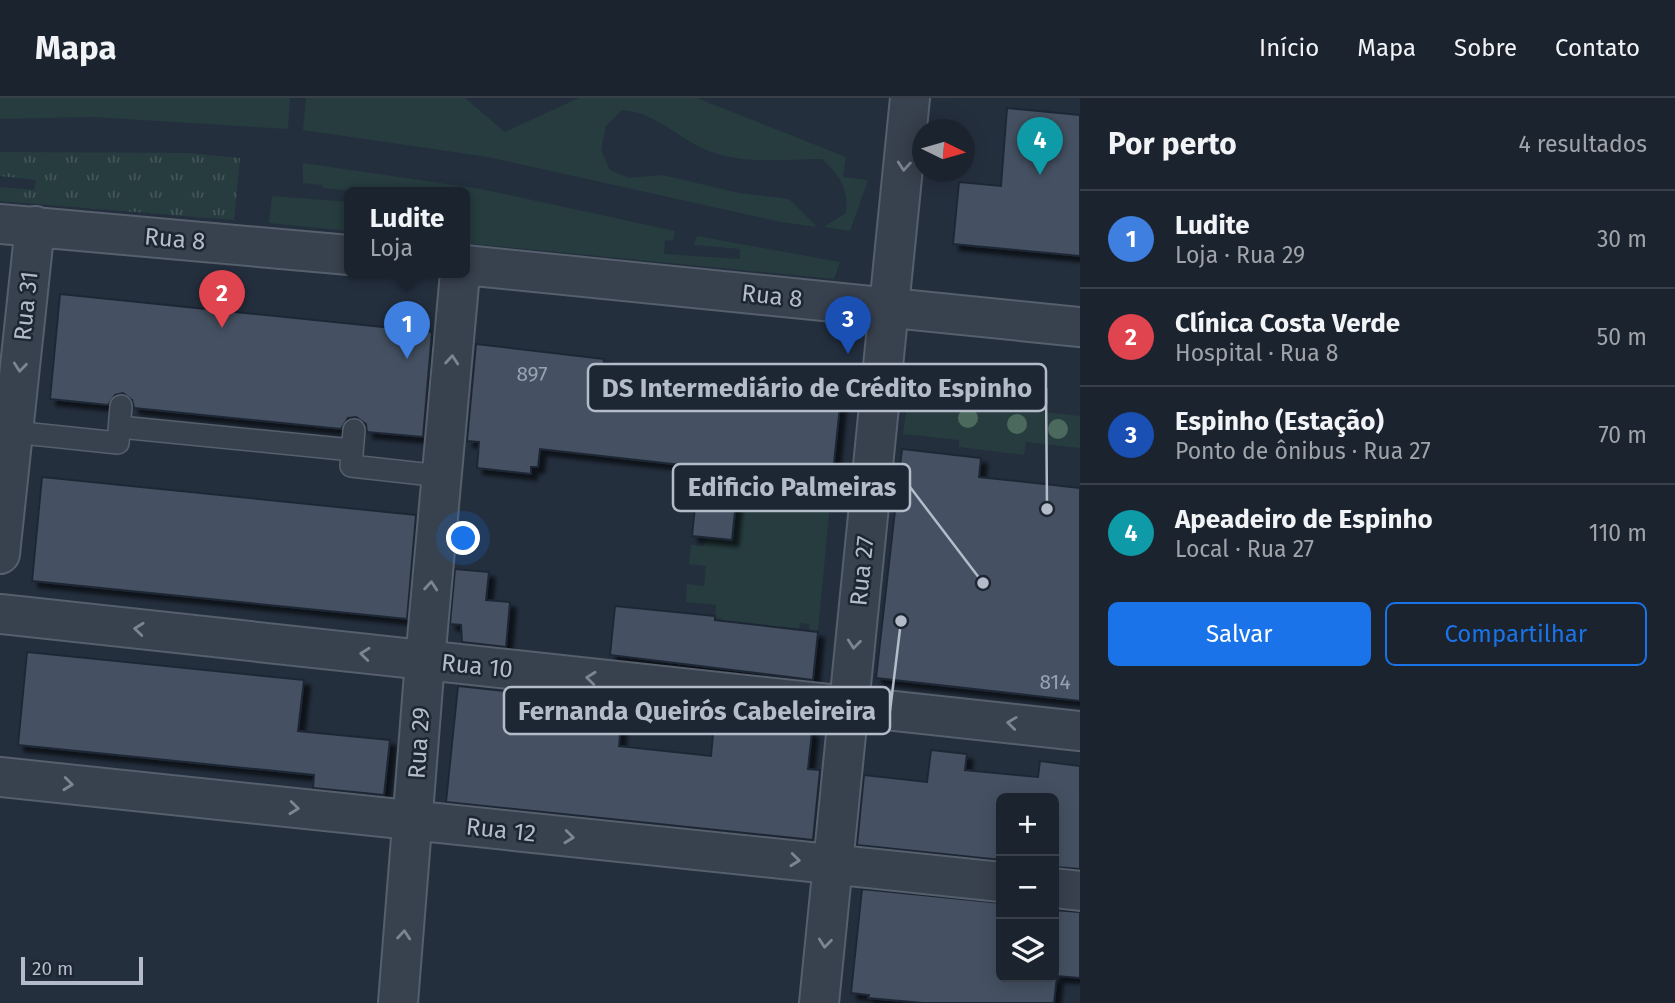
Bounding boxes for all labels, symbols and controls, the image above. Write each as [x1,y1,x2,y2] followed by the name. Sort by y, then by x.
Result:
[35,28,116,68] text: Mapa
[1259,34,1319,62] text: Início
[1357,34,1416,62] text: Mapa
[1454,34,1517,62] text: Sobre
[1555,34,1640,62] text: Contato
[1017,117,1063,175] pin: 4
[912,119,975,182] north arrow
[1108,126,1237,162] text: Por perto
[1518,130,1647,158] text: 4 resultados
[897,161,912,172] one-way arrow
[344,187,470,278] popup
[370,203,444,234] text: Ludite
[1175,210,1250,241] text: Ludite
[143,222,207,256] street label: Rua 8
[1126,225,1136,253] text: 1
[1597,225,1647,253] text: 30 m
[370,234,413,262] text: Loja
[1175,241,1305,269] text: Loja · Rua 29
[8,270,44,342] street label: Rua 31
[199,270,245,328] pin: 2
[740,279,804,313] street label: Rua 8
[825,296,871,354] pin: 3
[384,301,430,359] pin: 1
[1175,308,1400,339] text: Clínica Costa Verde
[1125,323,1137,351] text: 2
[1597,323,1647,351] text: 50 m
[1175,339,1338,367] text: Hospital · Rua 8
[444,354,459,365] one-way arrow
[516,361,548,387] house number: 897
[13,362,28,373] one-way arrow
[588,364,1046,411] callout: DS Intermediário de Crédito Espinho
[602,373,1032,404] text: DS Intermediário de Crédito Espinho
[1175,406,1384,437] text: Espinho (Estação)
[1125,421,1137,449] text: 3
[1598,421,1647,449] text: 70 m
[1175,437,1431,465] text: Ponto de ônibus · Rua 27
[673,464,910,511] callout: Edificio Palmeiras
[688,472,897,503] text: Edificio Palmeiras
[1175,504,1433,535] text: Apeadeiro de Espinho
[1125,519,1138,547] text: 4
[1589,519,1647,547] text: 110 m
[446,521,480,555] your location
[844,535,880,607] street label: Rua 27
[1175,535,1314,563] text: Local · Rua 27
[424,580,439,592] one-way arrow
[1108,602,1371,666] button: Salvar
[1385,602,1647,666] button: Compartilhar
[133,622,144,637] one-way arrow
[847,639,862,650] one-way arrow
[359,647,370,662] one-way arrow
[440,648,514,684] street label: Rua 10
[1039,669,1071,695] house number: 814
[585,670,597,685] one-way arrow
[504,687,890,734] callout: Fernanda Queirós Cabeleireira
[518,696,876,727] text: Fernanda Queirós Cabeleireira
[403,706,435,780] street label: Rua 29
[1006,716,1017,731] one-way arrow
[63,776,74,791] one-way arrow
[996,793,1059,982] map controls
[996,793,1059,856] button: +
[289,800,300,815] one-way arrow
[465,812,537,848] street label: Rua 12
[563,829,575,844] one-way arrow
[790,852,801,867] one-way arrow
[996,856,1059,919] button: −
[996,919,1059,982] button: layers
[396,929,411,940] one-way arrow
[817,938,832,949] one-way arrow
[21,954,144,986] scale bar
[32,957,73,980] text: 20 m

